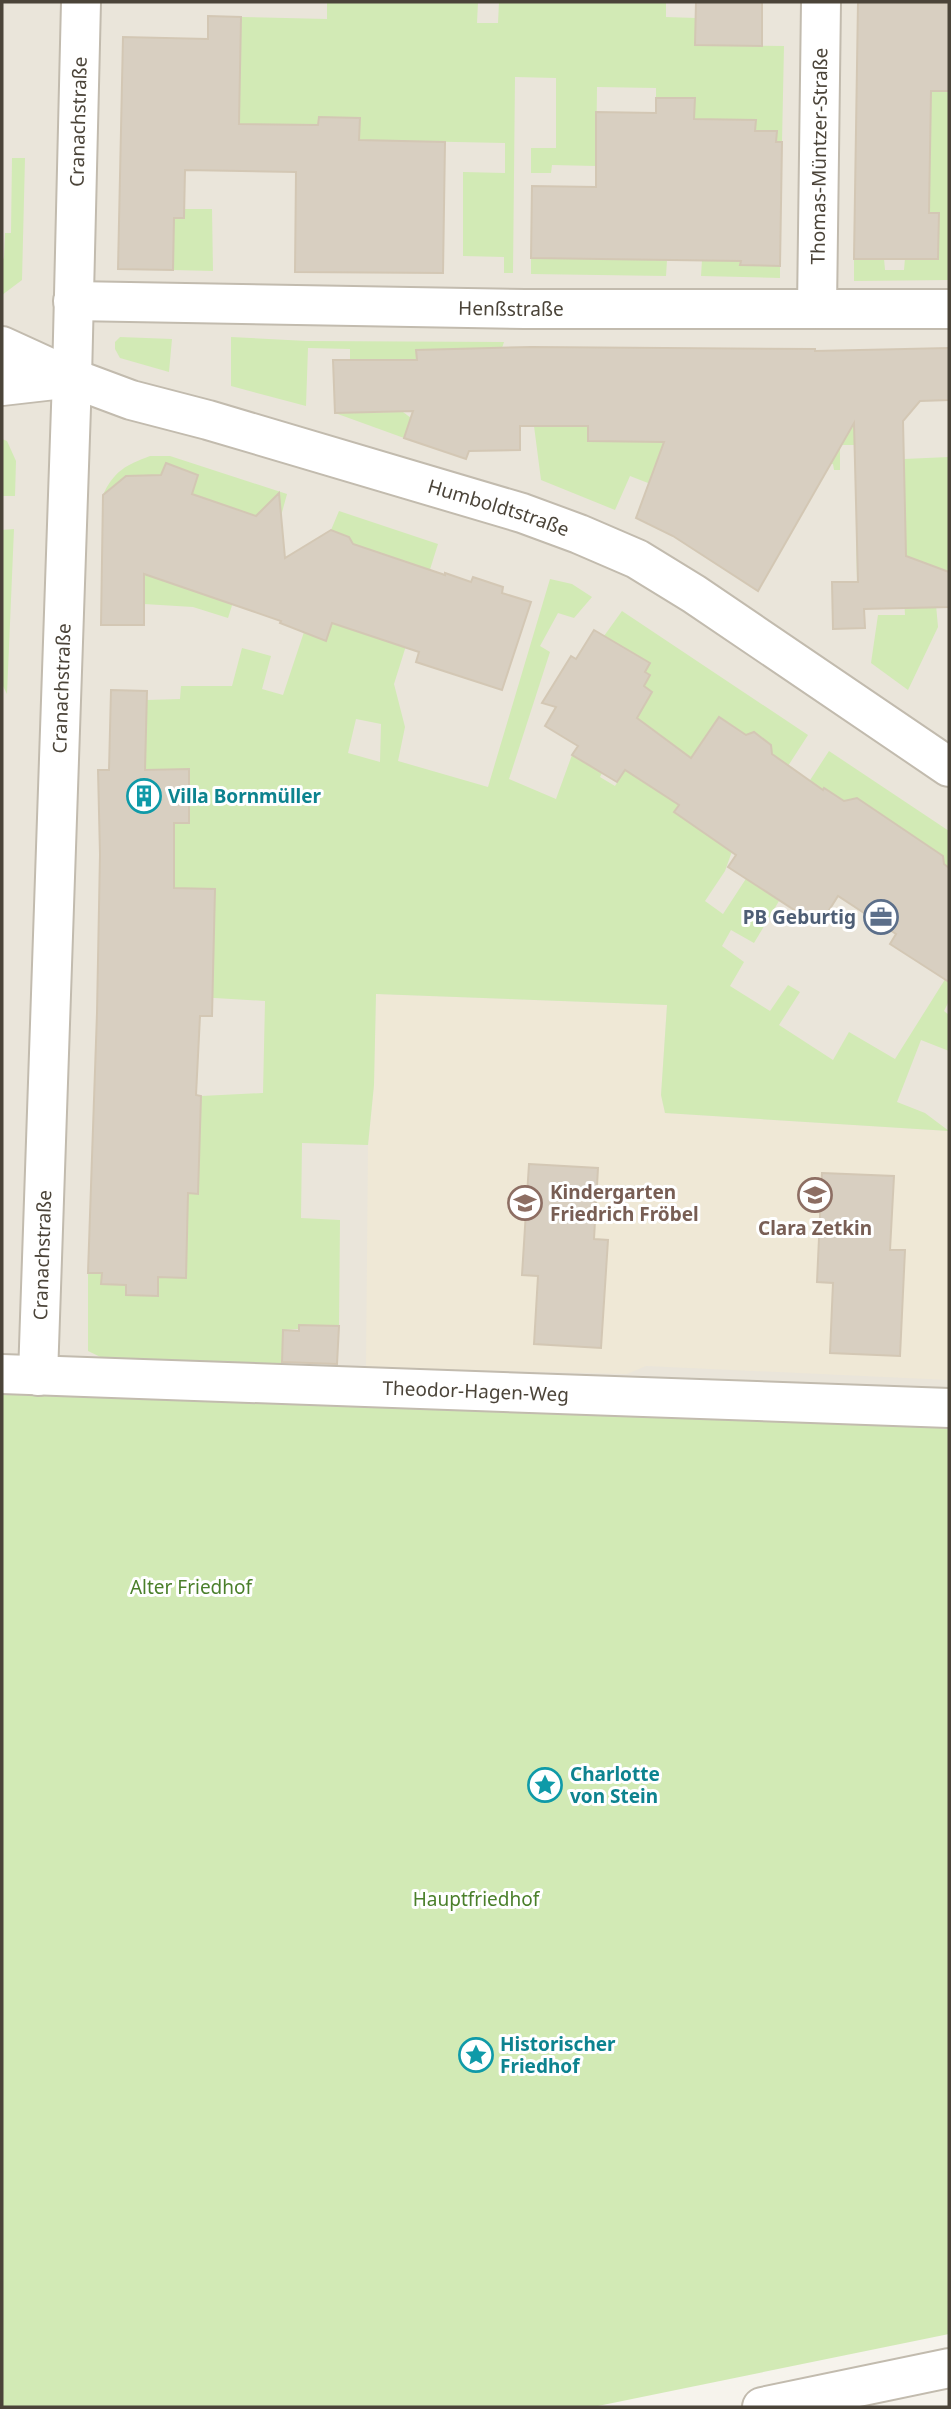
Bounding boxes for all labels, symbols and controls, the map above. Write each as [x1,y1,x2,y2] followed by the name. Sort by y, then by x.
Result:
[805,47,833,265] street label: Thomas-Müntzer-Straße
[64,56,93,187] street label: Cranachstraße
[458,295,564,322] street label: Henßstraße
[425,473,573,542] street label: Humboldtstraße
[46,623,77,754] street label: Cranachstraße
[125,777,163,815] building icon: Villa Bornmüller
[168,783,322,809] place label: Villa Bornmüller
[862,898,900,936] office icon: PB Geburtig
[743,904,856,930] place label: PB Geburtig
[796,1176,834,1214] school or university icon: Clara Zetkin
[550,1179,699,1227] place label: Kindergarten Friedrich Fröbel
[506,1184,544,1222] school or university icon: Kindergarten Friedrich Fröbel
[27,1190,57,1321] street label: Cranachstraße
[758,1215,872,1241] place label: Clara Zetkin
[382,1375,569,1407] street label: Theodor-Hagen-Weg
[130,1574,254,1600] park label: Alter Friedhof
[570,1761,660,1809] place label: Charlotte von Stein
[526,1766,564,1804] place icon: Charlotte von Stein
[413,1886,541,1912] park label: Hauptfriedhof
[500,2031,616,2079] place label: Historischer Friedhof
[457,2036,495,2074] place icon: Historischer Friedhof

